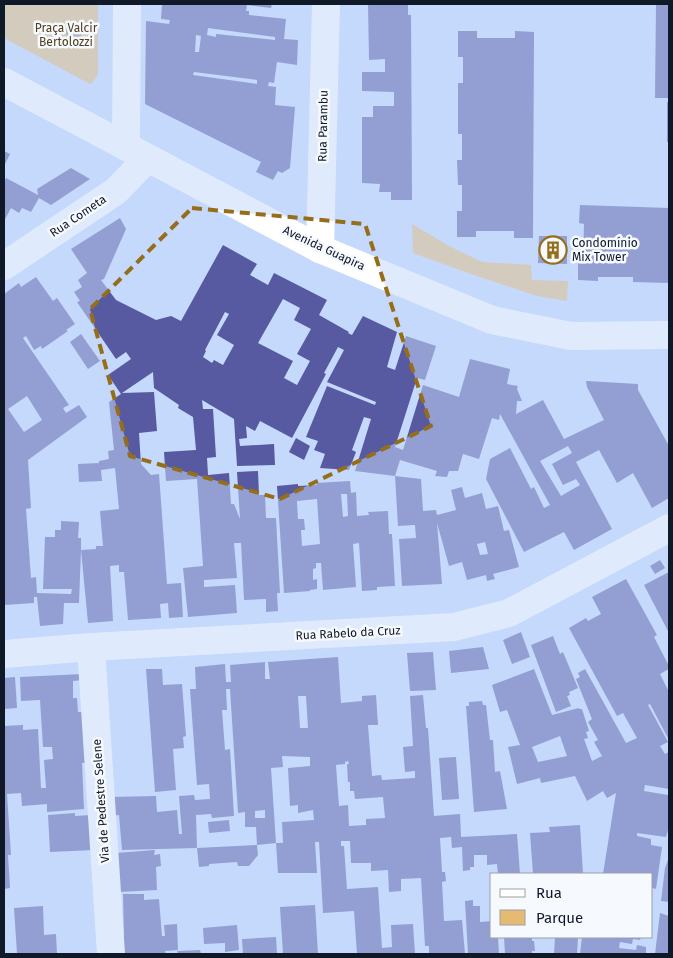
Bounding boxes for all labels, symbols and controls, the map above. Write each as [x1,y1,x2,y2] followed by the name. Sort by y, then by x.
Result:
[35,21,98,49] park label: Praça Valcir Bertolozzi
[315,90,331,162] street label: Rua Parambu
[47,192,109,240] street label: Rua Cometa
[281,223,367,273] street label: Avenida Guapira
[538,235,568,265] building icon: Condomínio Mix Tower
[572,236,638,264] place label: Condomínio Mix Tower
[295,623,401,643] street label: Rua Rabelo da Cruz
[90,739,112,863] street label: Via de Pedestre Selene
[490,873,653,938] legend
[536,884,562,902] text: Rua
[536,909,583,927] text: Parque

